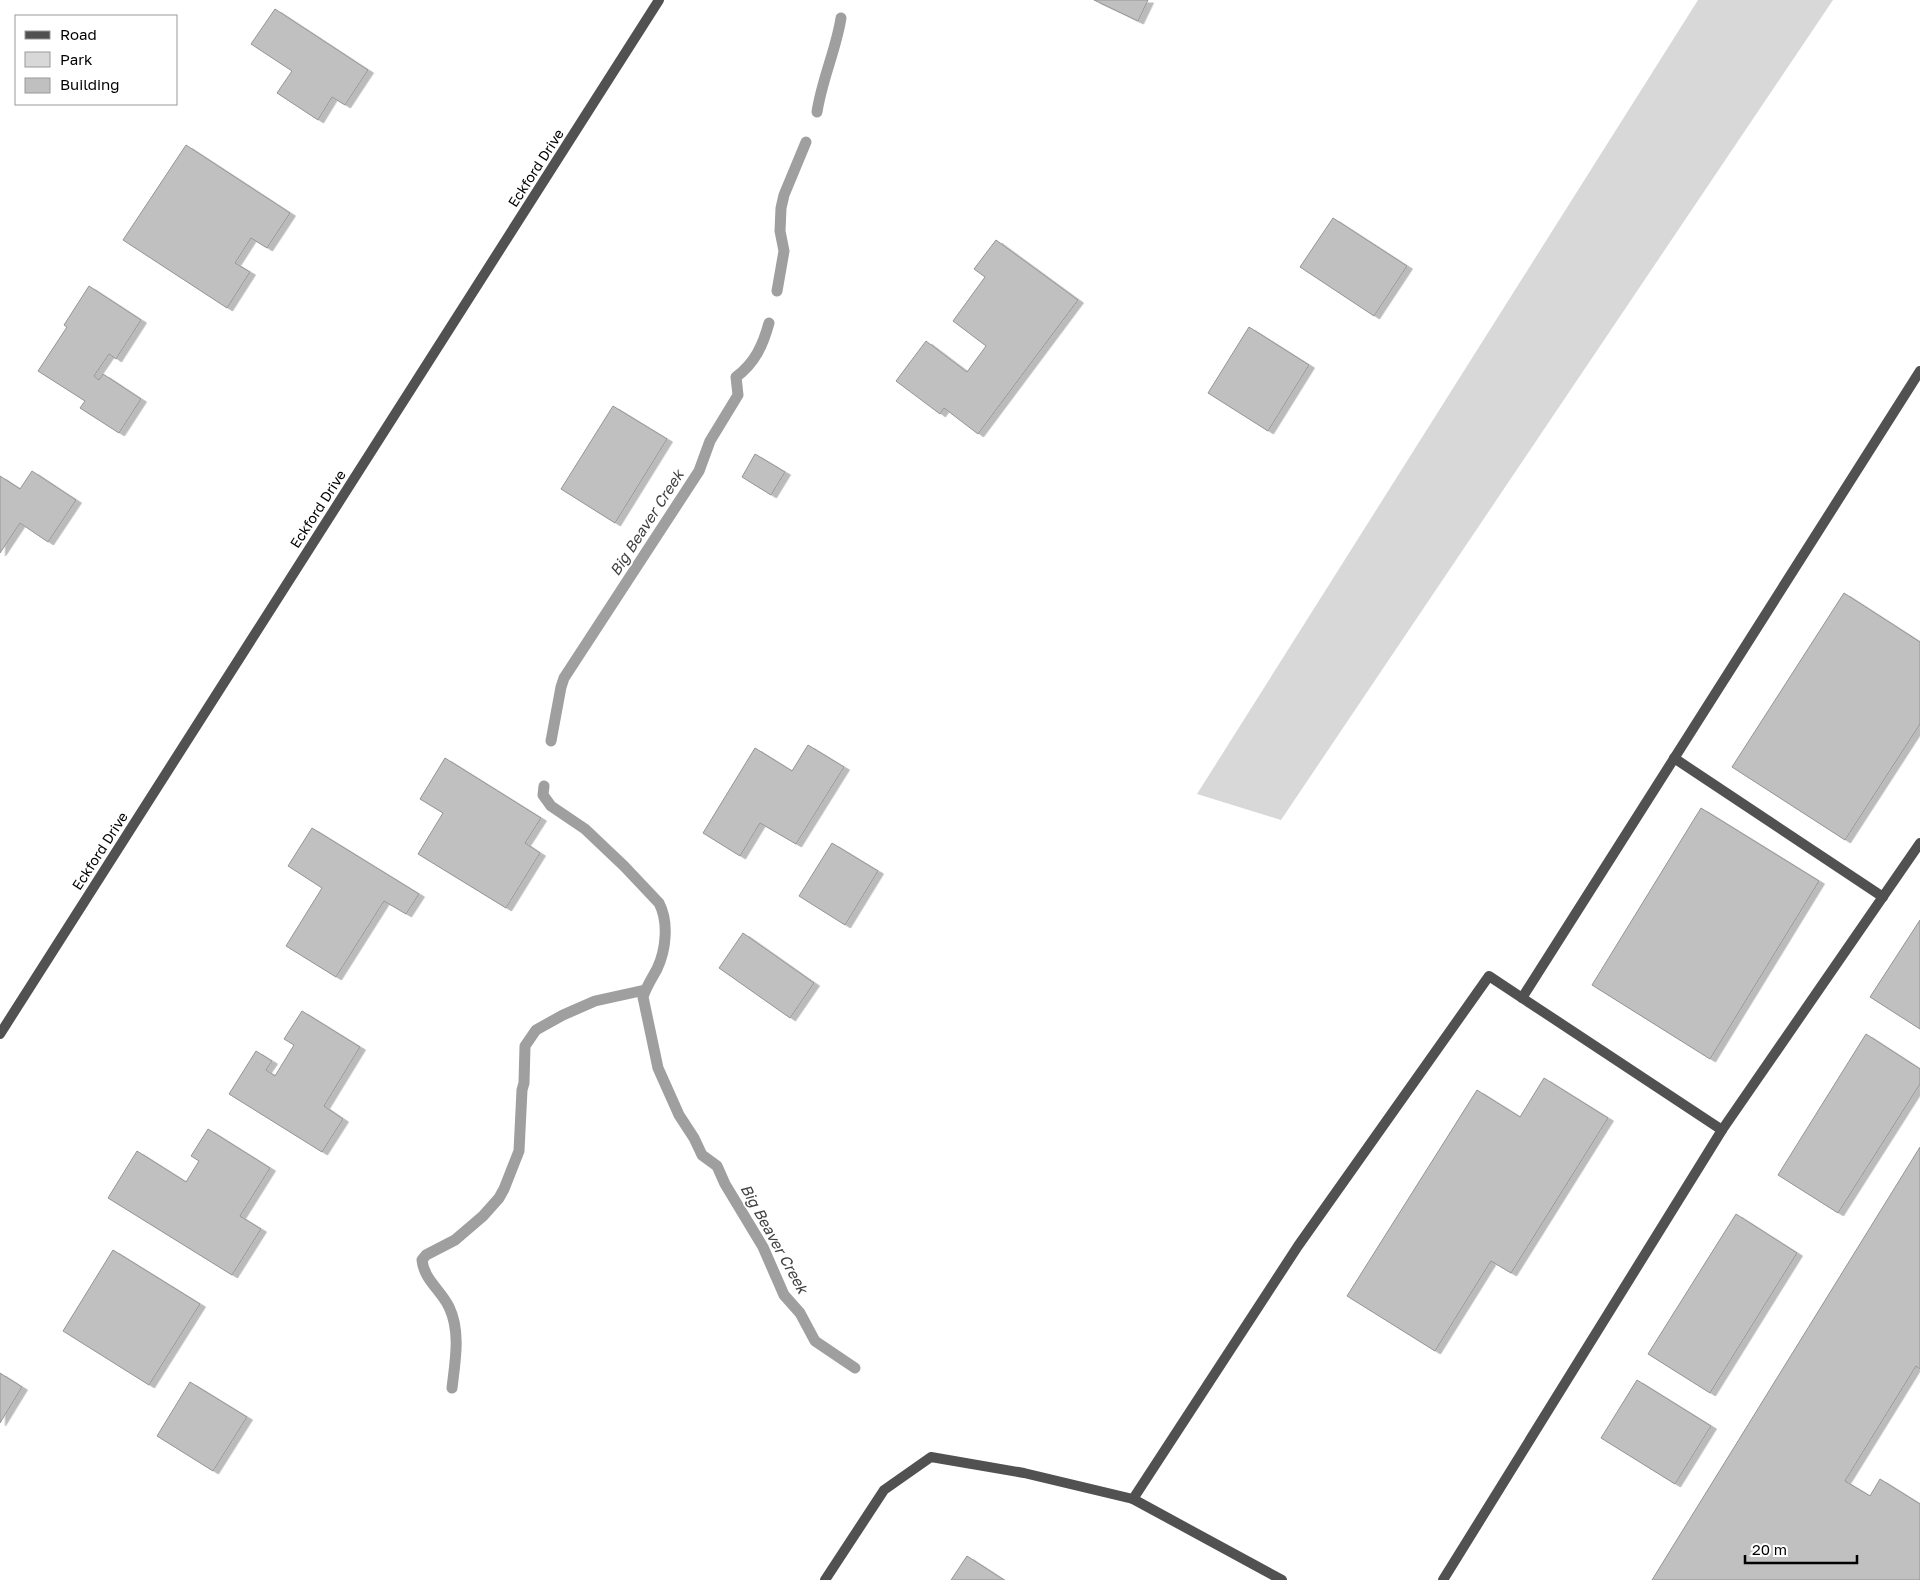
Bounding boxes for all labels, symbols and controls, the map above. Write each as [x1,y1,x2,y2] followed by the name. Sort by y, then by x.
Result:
[15,15,178,105] legend
[60,25,97,43] text: Road
[60,50,93,68] text: Park
[60,75,120,93] text: Building
[504,126,567,210] street label: Eckford Drive
[605,465,689,579] water label: Big Beaver Creek
[286,467,349,551] street label: Eckford Drive
[68,809,131,893] street label: Eckford Drive
[737,1181,813,1298] water label: Big Beaver Creek
[1745,1532,1858,1564] scale bar
[1752,1540,1787,1558] text: 20 m

